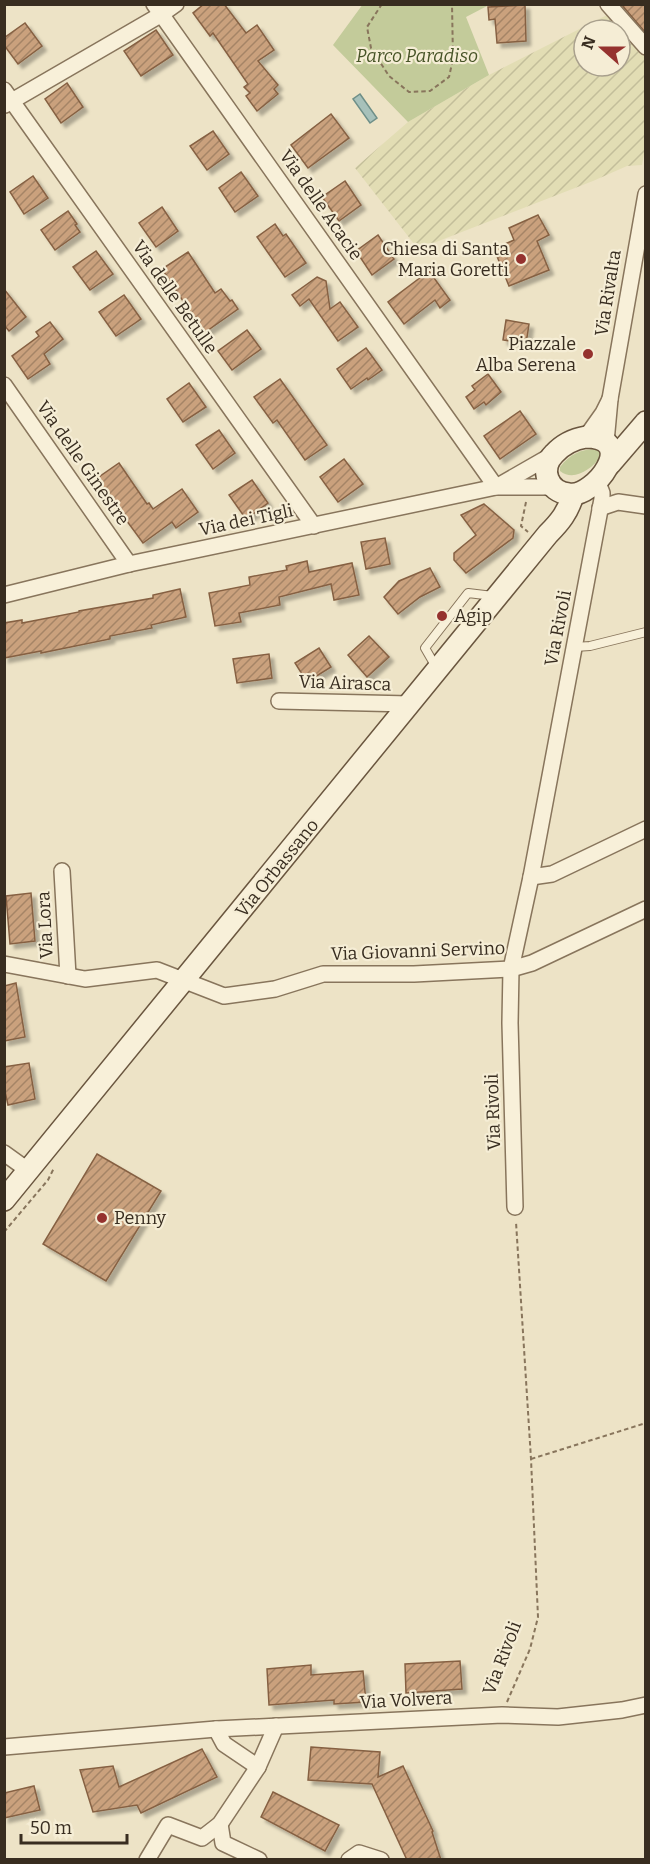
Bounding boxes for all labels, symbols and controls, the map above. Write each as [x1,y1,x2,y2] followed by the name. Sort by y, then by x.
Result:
[572,18,632,78] north arrow
[577,34,600,52] text: N
[356,45,478,67] park label: Parco Paradiso
[275,145,367,265] street label: Via delle Acacie
[128,236,222,358] street label: Via delle Betulle
[382,238,509,281] place label: Chiesa di Santa Maria Goretti
[590,248,626,338] street label: Via Rivalta
[514,252,528,266] marker: Chiesa di Santa Maria Goretti
[475,333,576,376] place label: Piazzale Alba Serena
[581,347,595,361] marker: Piazzale Alba Serena
[32,396,134,530] street label: Via delle Ginestre
[197,499,295,541] street label: Via dei Tigli
[540,588,576,668] street label: Via Rivoli
[454,605,492,627] place label: Agip
[435,609,449,623] marker: Agip
[298,670,392,696] street label: Via Airasca
[231,814,323,922] street label: Via Orbassano
[32,891,58,959] street label: Via Lora
[330,937,506,965] street label: Via Giovanni Servino
[481,1073,505,1151] street label: Via Rivoli
[114,1207,167,1229] place label: Penny
[95,1211,109,1225] marker: Penny
[478,1618,526,1698] street label: Via Rivoli
[359,1687,453,1713] street label: Via Volvera
[21,1807,128,1845] scale bar
[30,1817,72,1839] text: 50 m

